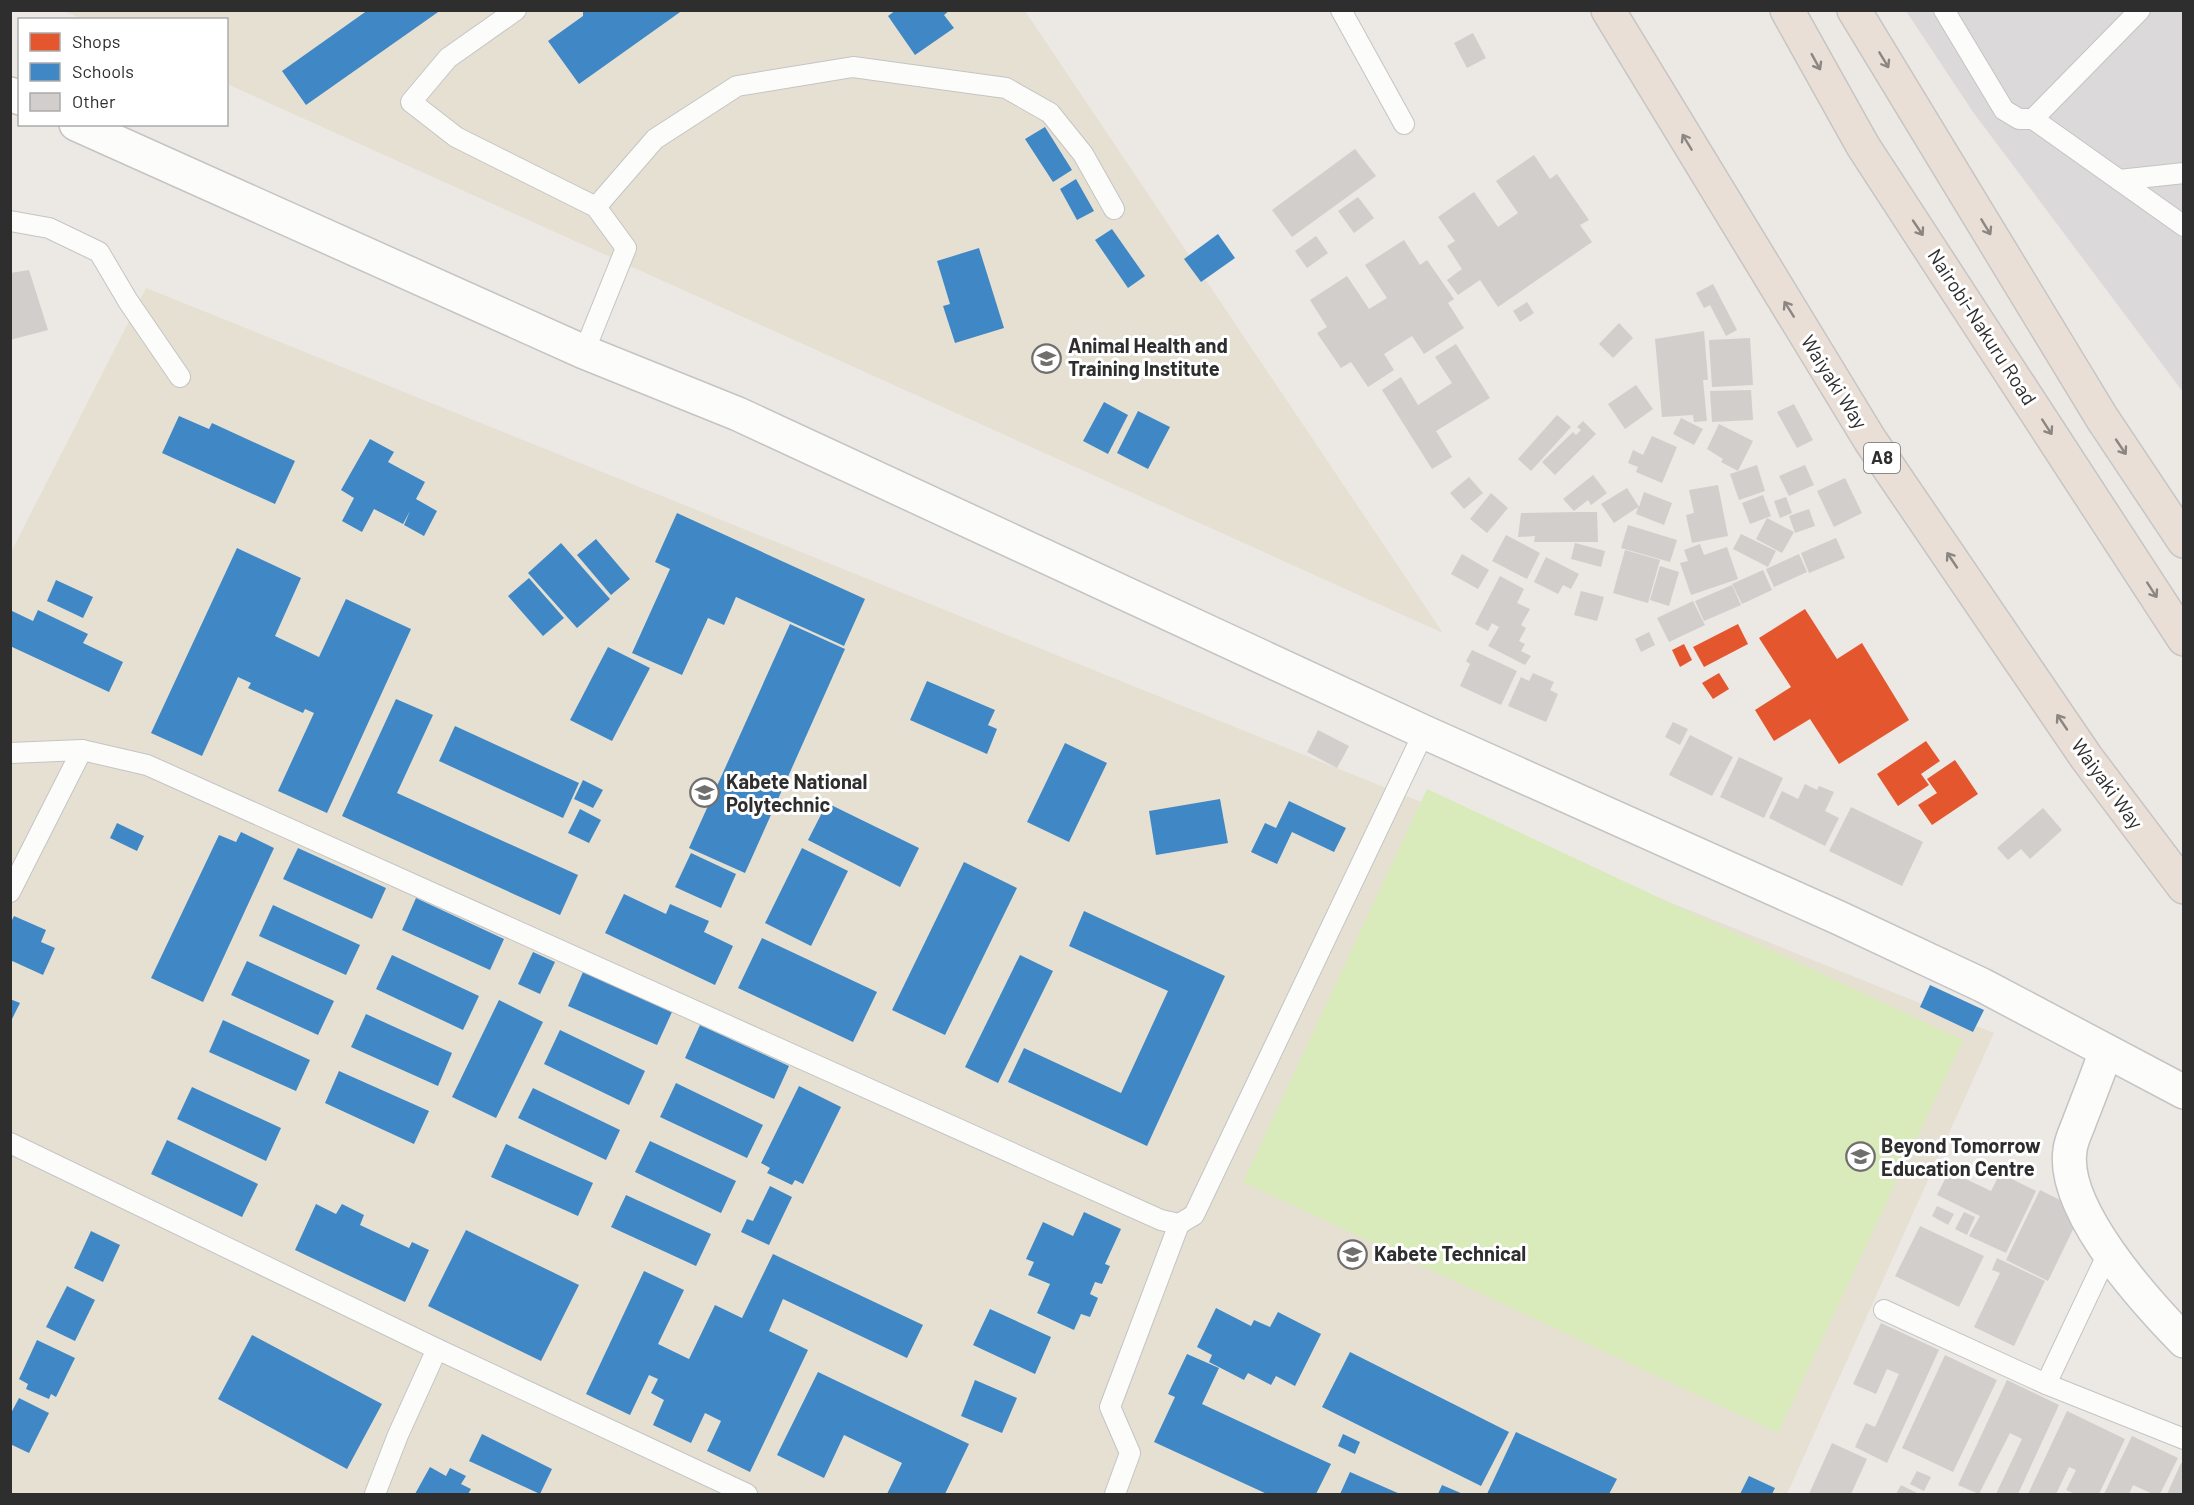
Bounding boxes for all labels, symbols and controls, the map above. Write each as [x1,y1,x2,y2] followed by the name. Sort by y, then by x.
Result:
[18,18,228,126] legend
[72,30,121,52] text: Shops
[1879,51,1891,68] one-way arrow
[1811,52,1822,70] one-way arrow
[72,60,134,82] text: Schools
[72,90,116,112] text: Other
[1680,134,1693,151] one-way arrow
[1980,218,1992,235] one-way arrow
[1912,219,1924,235] one-way arrow
[1923,244,2042,409] street label: Nairobi-Nakuru Road
[1783,300,1796,317] one-way arrow
[1797,330,1873,433] street label: Waiyaki Way
[1068,333,1228,380] place label: Animal Health and Training Institute
[1031,342,1063,374] school or university icon: Animal Health and Training Institute
[2040,418,2053,435] one-way arrow
[2115,438,2127,454] one-way arrow
[1864,443,1900,473] road number: A8
[1946,553,1958,569] one-way arrow
[2146,582,2159,599] one-way arrow
[2055,713,2068,730] one-way arrow
[2067,733,2149,833] street label: Waiyaki Way
[726,769,867,816] place label: Kabete National Polytechnic
[689,777,721,809] school or university icon: Kabete National Polytechnic
[1881,1133,2041,1180] place label: Beyond Tomorrow Education Centre
[1844,1141,1876,1173] school or university icon: Beyond Tomorrow Education Centre
[1337,1238,1369,1270] school or university icon: Kabete Technical
[1374,1241,1526,1265] place label: Kabete Technical

